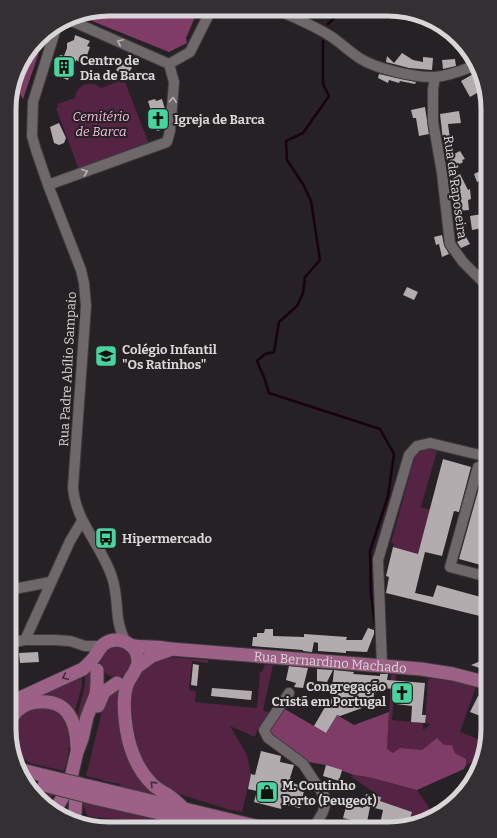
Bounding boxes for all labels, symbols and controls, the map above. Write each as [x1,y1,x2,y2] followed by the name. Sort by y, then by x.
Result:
[117,39,125,47] one-way arrow
[80,53,156,83] place label: Centro de Dia de Barca
[51,54,77,80] building icon: Centro de Dia de Barca
[168,97,177,103] one-way arrow
[145,106,171,132] church icon: Igreja de Barca
[73,109,129,139] park label: Cemitério de Barca
[174,112,266,128] place label: Igreja de Barca
[441,135,470,239] street label: Rua da Raposeira
[81,168,88,176] one-way arrow
[56,291,79,447] street label: Rua Padre Abílio Sampaio
[122,342,217,372] place label: Colégio Infantil "Os Ratinhos"
[93,343,119,369] school or university icon: Colégio Infantil "Os Ratinhos"
[93,525,119,551] bus stop icon: Hipermercado
[122,531,212,546] place label: Hipermercado
[253,649,407,676] street label: Rua Bernardino Machado
[61,672,69,680] one-way arrow
[272,679,386,709] place label: Congregação Cristã em Portugal
[389,680,415,706] church icon: Congregação Cristã em Portugal
[282,778,377,808] place label: M. Coutinho Porto (Peugeot)
[254,779,280,805] shop icon: M. Coutinho Porto (Peugeot)
[150,781,158,789] one-way arrow

